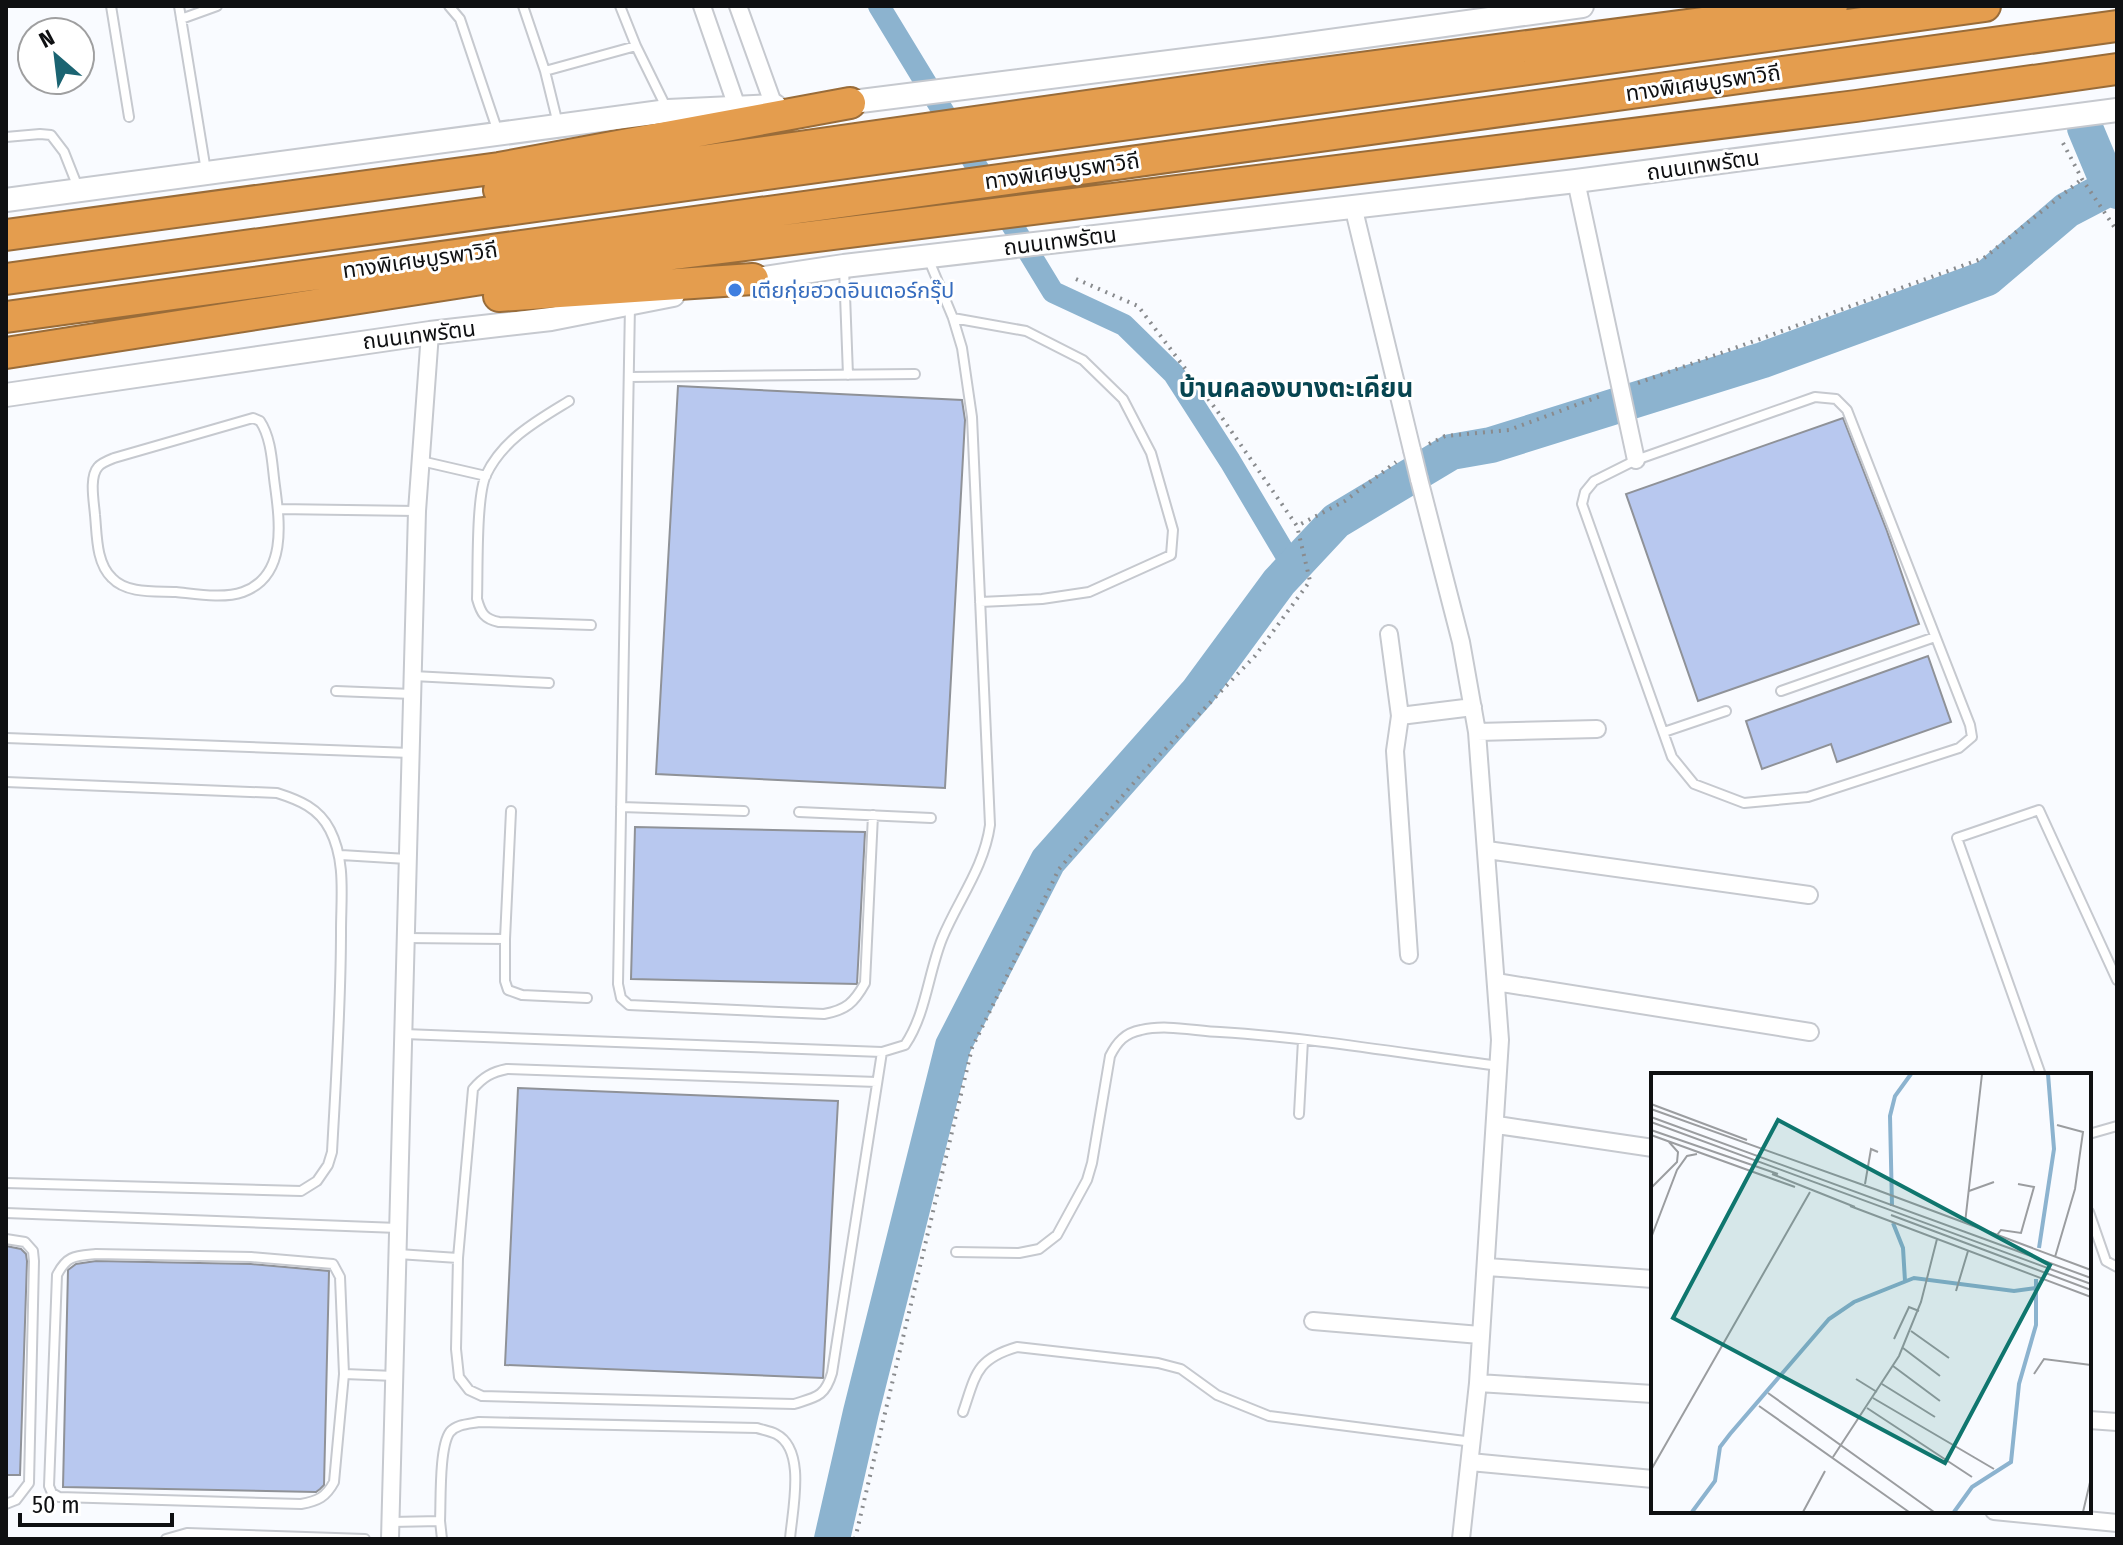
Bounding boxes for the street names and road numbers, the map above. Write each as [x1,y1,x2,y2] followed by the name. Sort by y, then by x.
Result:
[1624,59,1782,107] street label: ทางพิเศษบูรพาวิถี
[1645,144,1761,186] street label: ถนนเทพรัตน
[983,147,1141,195] street label: ทางพิเศษบูรพาวิถี
[1002,221,1118,261] street label: ถนนเทพรัตน
[341,236,499,284] street label: ทางพิเศษบูรพาวิถี
[361,315,477,355] street label: ถนนเทพรัตน

